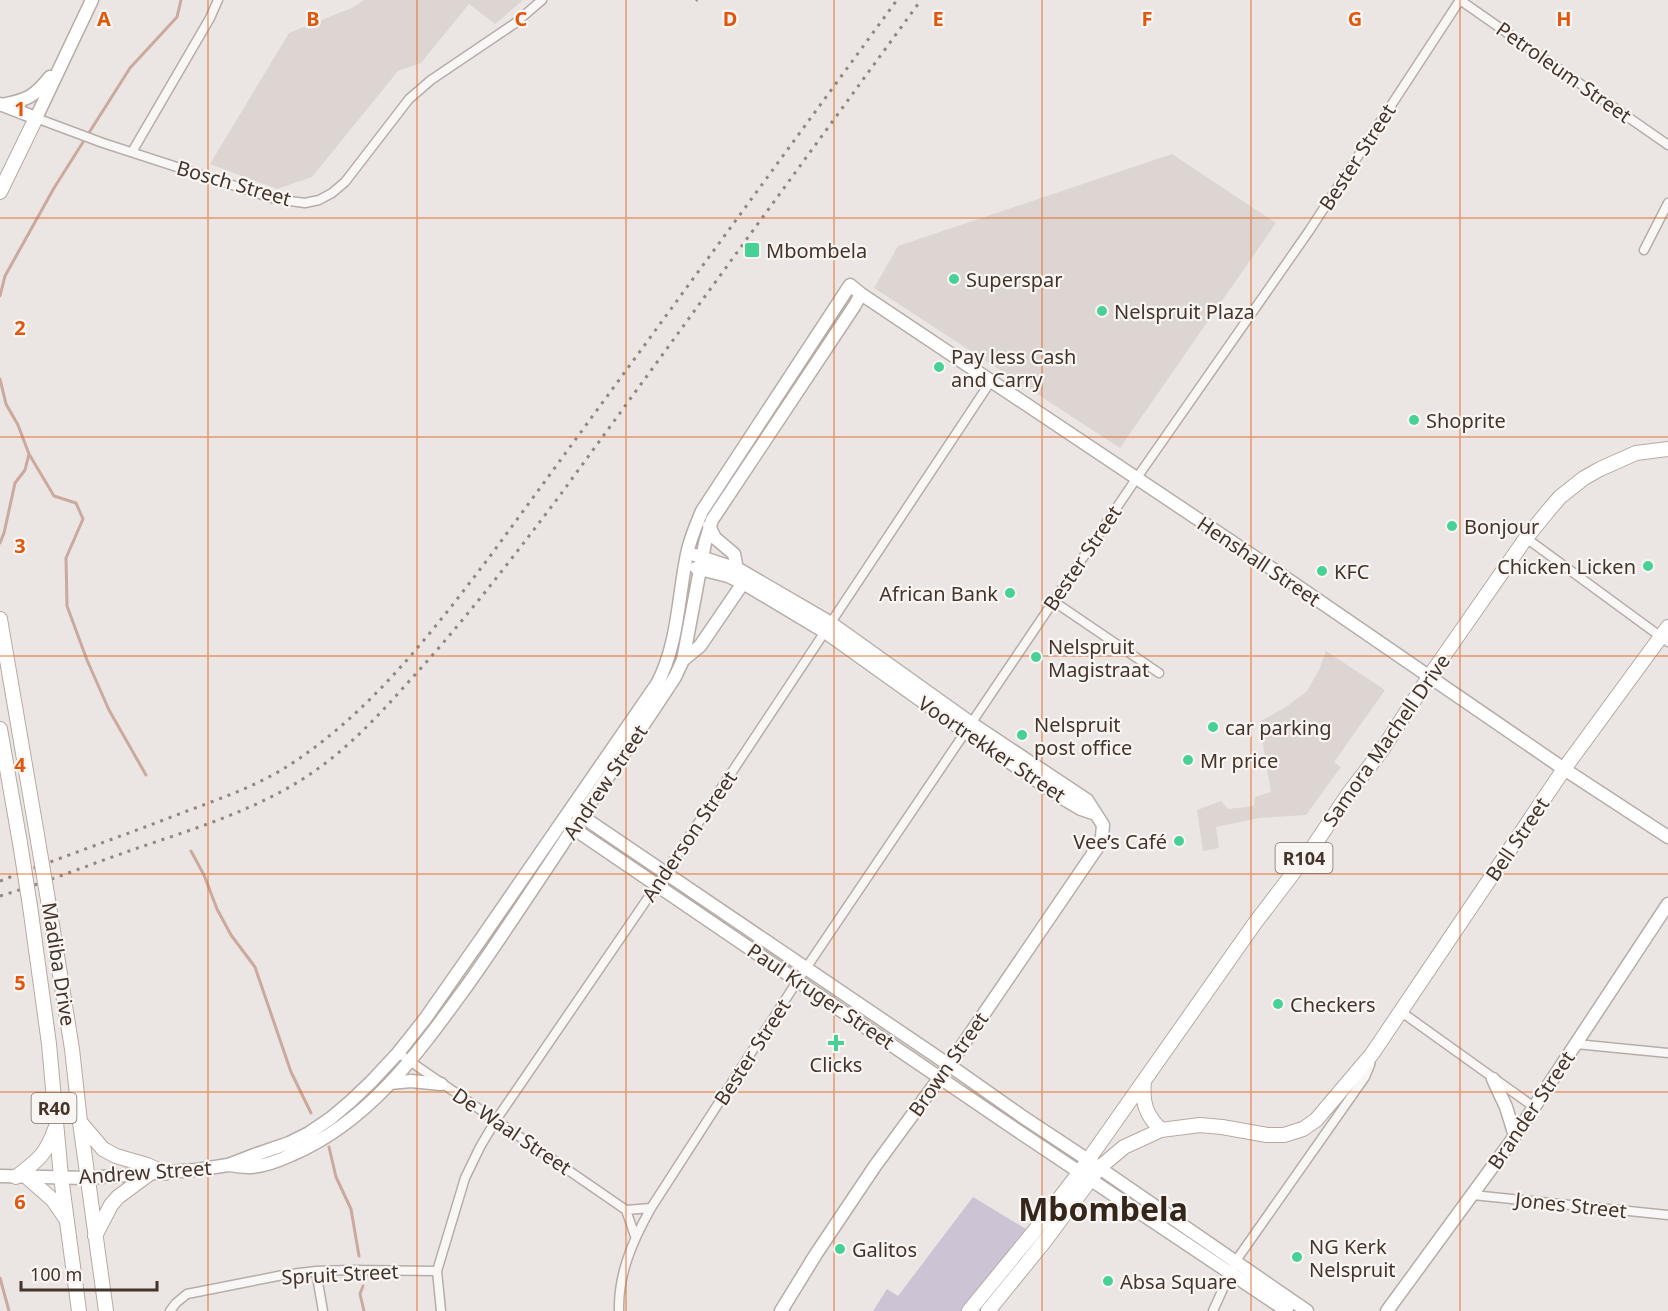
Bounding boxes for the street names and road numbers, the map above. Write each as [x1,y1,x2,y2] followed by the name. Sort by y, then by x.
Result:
[1491,15,1637,129] street label: Petroleum Street
[1313,99,1401,215] street label: Bester Street
[174,154,294,212] street label: Bosch Street
[1037,500,1127,616] street label: Bester Street
[1192,510,1326,612] street label: Henshall Street
[1316,648,1456,832] street label: Samora Machell Drive
[913,690,1071,808] street label: Voortrekker Street
[557,719,653,845] street label: Andrew Street
[635,765,743,907] street label: Anderson Street
[1479,792,1555,886] street label: Bell Street
[1276,843,1332,873] road number: R104
[36,900,82,1028] street label: Madiba Drive
[742,937,900,1055] street label: Paul Kruger Street
[708,994,796,1110] street label: Bester Street
[902,1006,994,1122] street label: Brown Street
[1481,1046,1581,1174] street label: Brander Street
[447,1081,577,1181] street label: De Waal Street
[32,1093,76,1123] road number: R40
[78,1154,212,1190] street label: Andrew Street
[1512,1186,1628,1224] street label: Jones Street
[281,1257,399,1291] street label: Spruit Street

